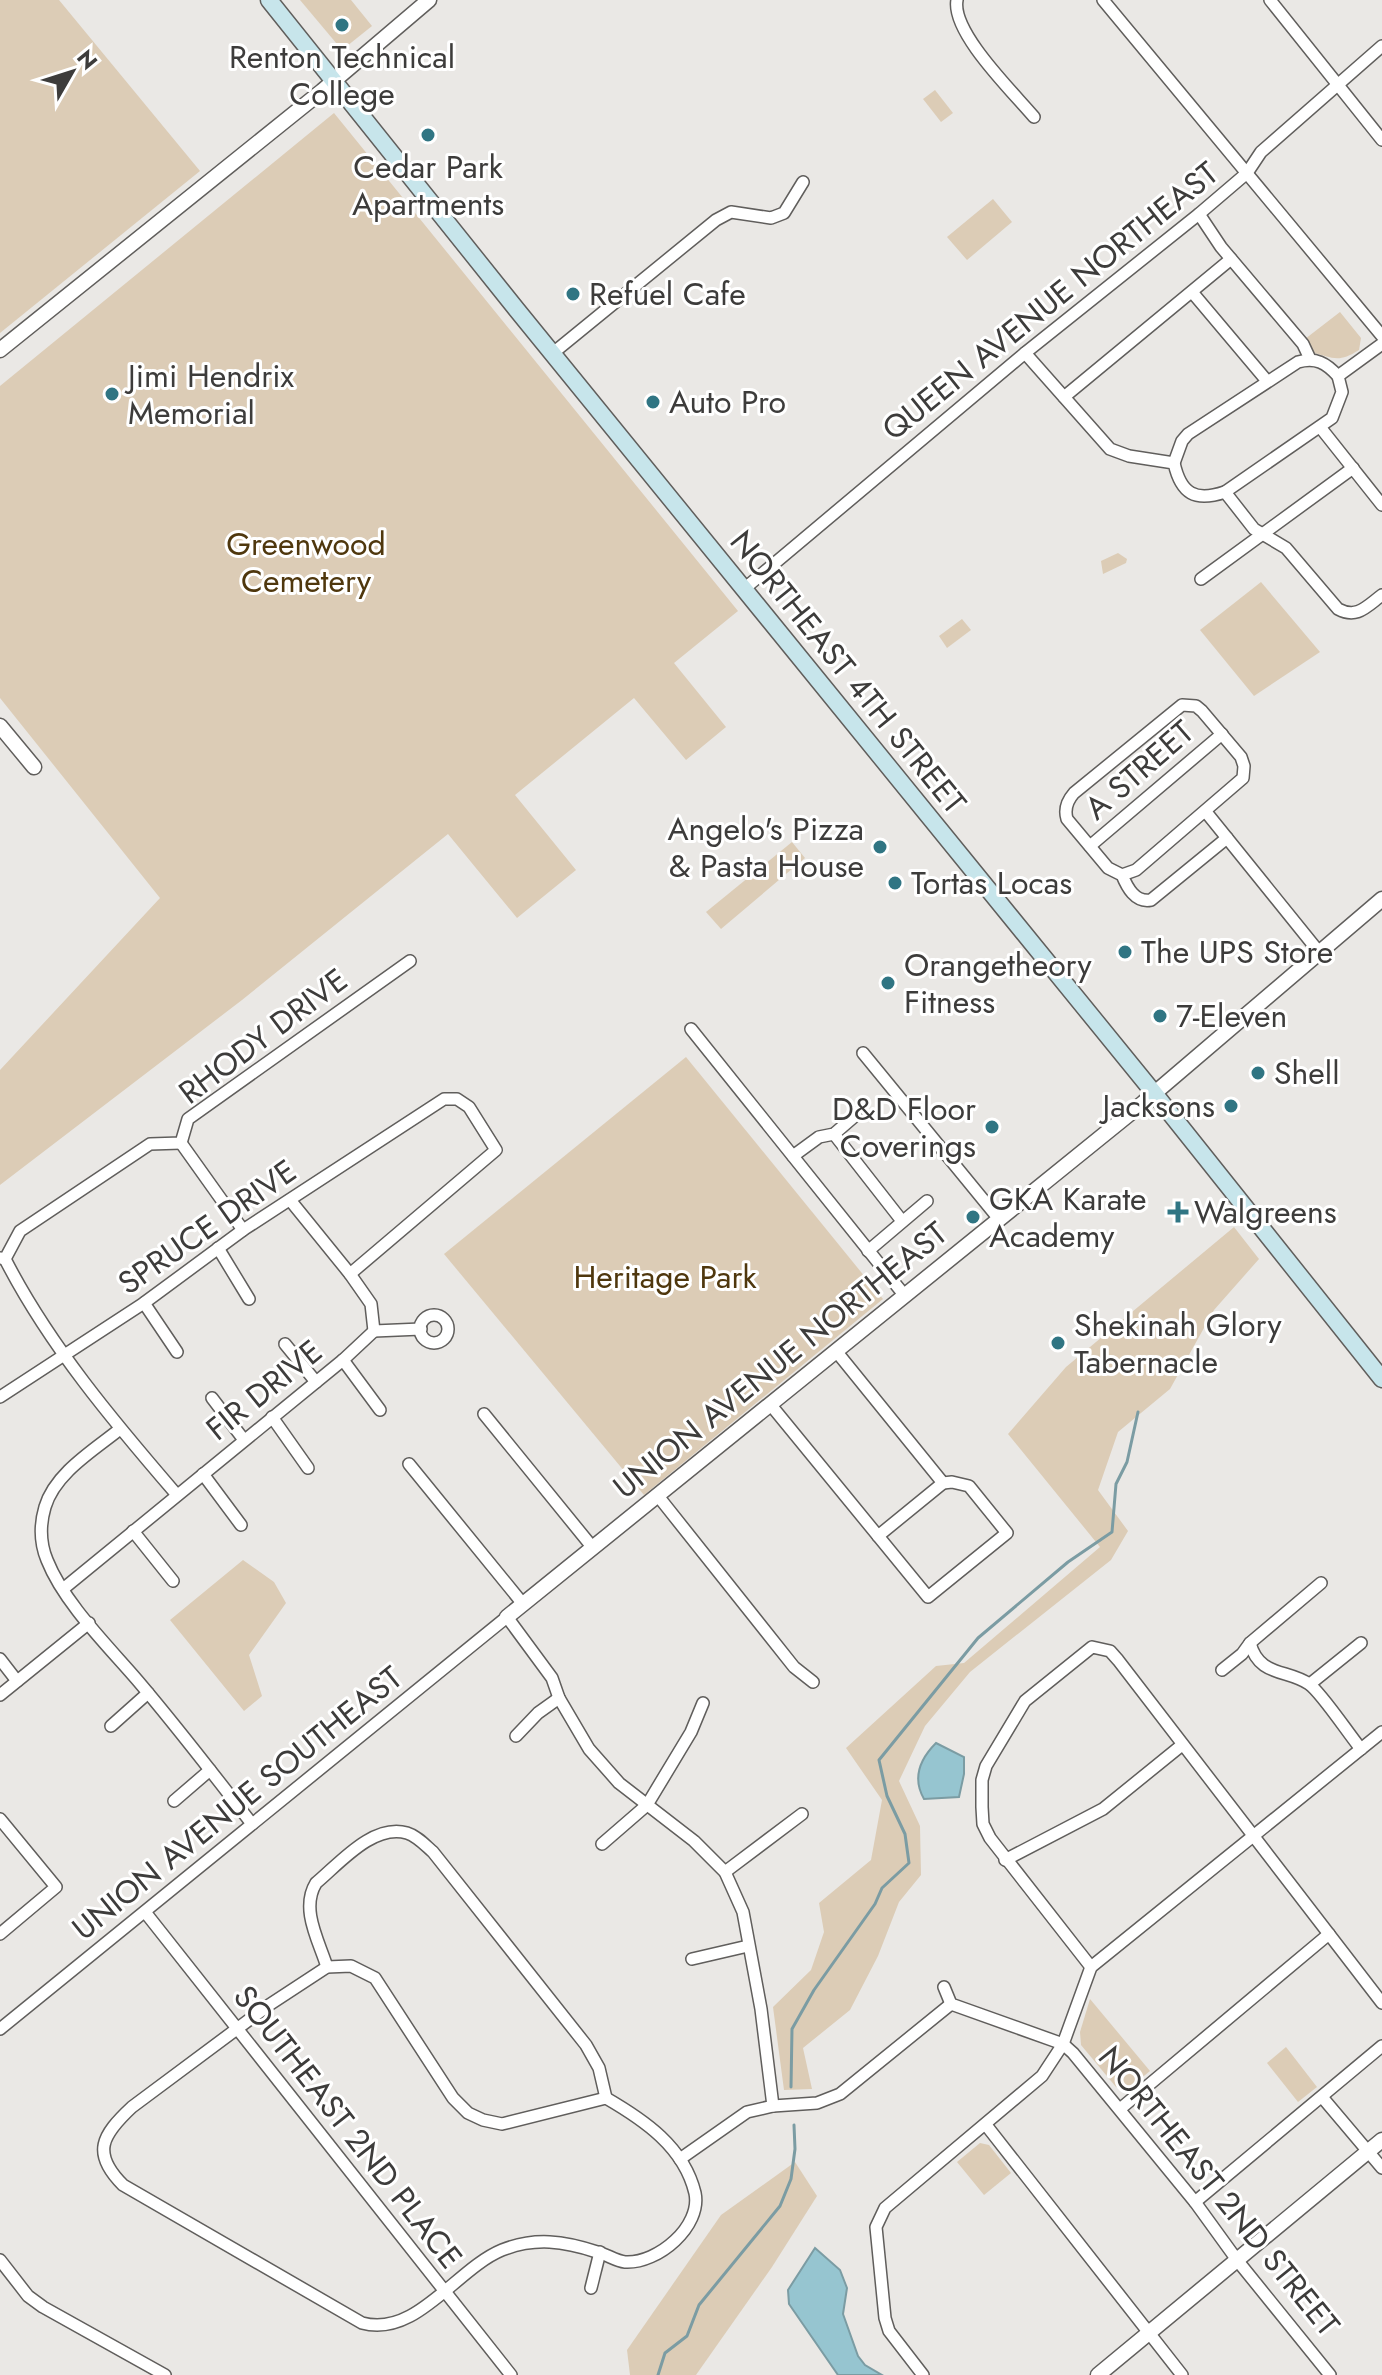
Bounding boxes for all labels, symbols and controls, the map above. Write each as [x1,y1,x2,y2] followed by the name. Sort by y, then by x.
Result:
[333,16,351,34] marker: Renton Technical College
[32,32,112,112] north arrow
[229,34,455,117] place label: Renton Technical College
[70,43,105,76] text: N
[419,126,437,144] marker: Cedar Park Apartments
[352,144,504,227] place label: Cedar Park Apartments
[872,151,1228,451] street label: QUEEN AVENUE NORTHEAST
[589,271,746,317] place label: Refuel Cafe
[564,285,582,303] marker: Refuel Cafe
[124,353,295,436] place label: Jimi Hendrix Memorial
[669,379,786,425] place label: Auto Pro
[103,385,121,403] marker: Jimi Hendrix Memorial
[644,393,662,411] marker: Auto Pro
[719,520,977,824] street label: NORTHEAST 4TH STREET
[226,521,386,604] park label: Greenwood Cemetery
[1074,710,1204,830] street label: A STREET
[667,806,864,889] place label: Angelo's Pizza & Pasta House
[871,838,889,856] marker: Angelo's Pizza & Pasta House
[911,860,1072,906] place label: Tortas Locas
[886,874,904,892] marker: Tortas Locas
[1141,929,1333,975] place label: The UPS Store
[904,942,1093,1025] place label: Orangetheory Fitness
[1116,943,1134,961] marker: The UPS Store
[169,957,357,1115] street label: RHODY DRIVE
[879,974,897,992] marker: Orangetheory Fitness
[1176,993,1287,1039] place label: 7-Eleven
[1151,1007,1169,1025] marker: 7-Eleven
[1274,1050,1340,1096] place label: Shell
[1249,1064,1267,1082] marker: Shell
[1098,1083,1215,1129] place label: Jacksons
[832,1086,976,1169] place label: D&D Floor Coverings
[1222,1097,1240,1115] marker: Jacksons
[983,1118,1001,1136] marker: D&D Floor Coverings
[108,1148,306,1306] street label: SPRUCE DRIVE
[989,1176,1147,1259] place label: GKA Karate Academy
[1194,1189,1337,1235] place label: Walgreens
[1169,1203,1187,1221] marker: Walgreens
[964,1208,982,1226] marker: GKA Karate Academy
[603,1211,957,1509] street label: UNION AVENUE NORTHEAST
[573,1254,757,1300] park label: Heritage Park
[1074,1302,1282,1385] place label: Shekinah Glory Tabernacle
[196,1329,332,1451] street label: FIR DRIVE
[1049,1334,1067,1352] marker: Shekinah Glory Tabernacle
[62,1655,412,1951] street label: UNION AVENUE SOUTHEAST
[223,1976,473,2278] street label: SOUTHEAST 2ND PLACE
[1087,2036,1351,2346] street label: NORTHEAST 2ND STREET

